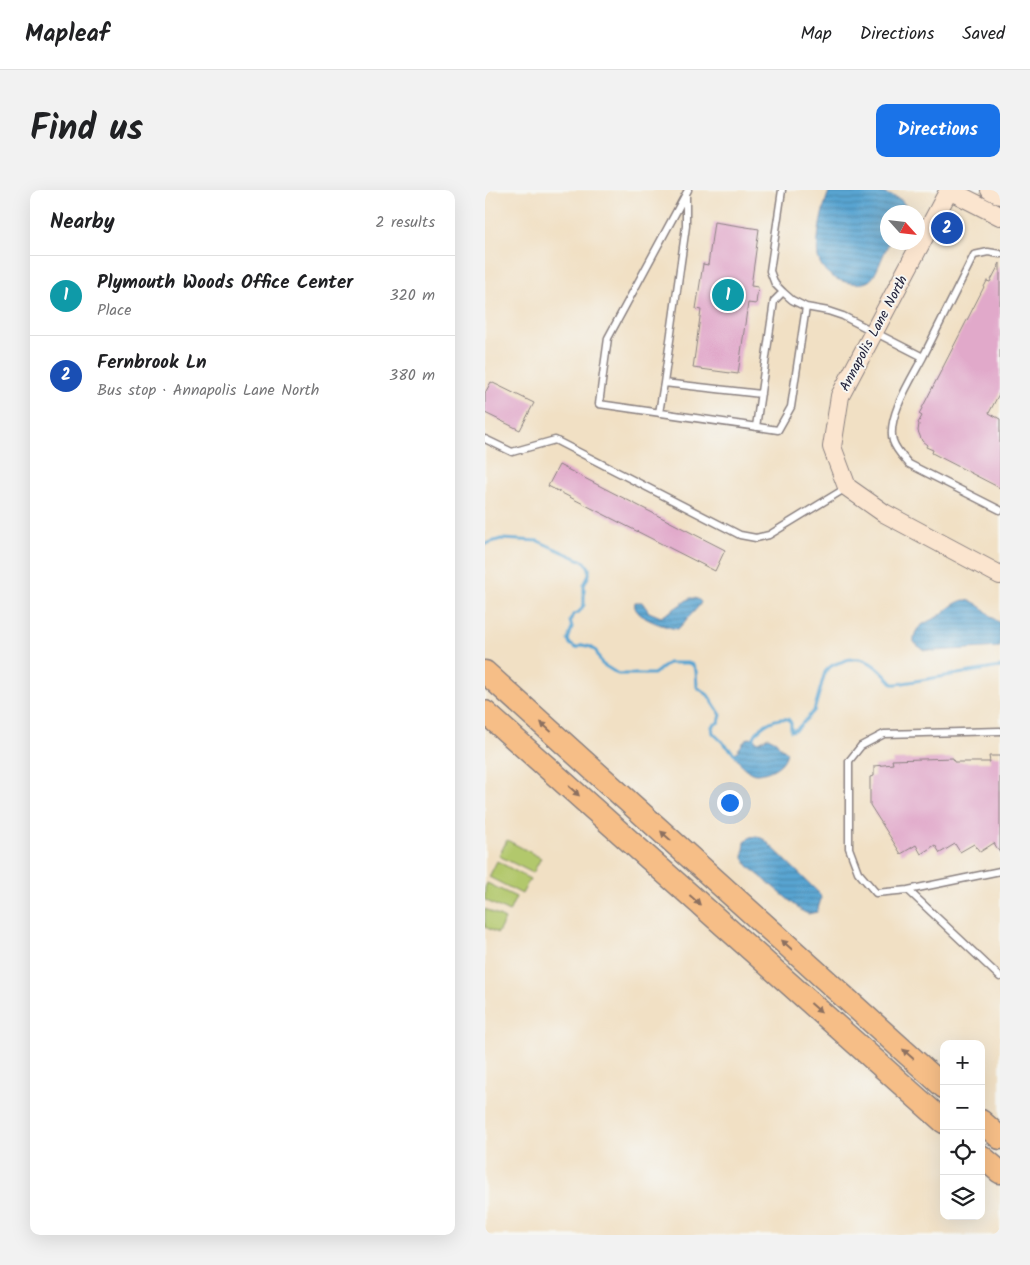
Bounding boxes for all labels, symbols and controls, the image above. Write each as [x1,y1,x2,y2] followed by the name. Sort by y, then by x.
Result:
[25,15,109,54] text: Mapleaf
[800,20,832,49] text: Map
[860,20,934,49] text: Directions
[962,20,1005,49] text: Saved
[30,102,143,158] text: Find us
[876,104,1000,157] button: Directions
[880,205,925,250] north arrow
[50,206,115,239] text: Nearby
[931,209,963,247] pin: 2
[375,210,435,235] text: 2 results
[97,268,353,298] text: Plymouth Woods Office Center
[834,272,914,395] street label: Annapolis Lane North
[712,276,744,314] pin: 1
[64,283,68,308] text: 1
[389,283,435,308] text: 320 m
[97,298,131,323] text: Place
[97,348,207,378] text: Fernbrook Ln
[61,363,71,388] text: 2
[389,363,435,388] text: 380 m
[97,378,319,403] text: Bus stop · Annapolis Lane North
[540,721,552,733] one-way arrow
[567,786,580,797] one-way arrow
[717,790,743,816] your location
[661,830,673,842] one-way arrow
[688,894,700,906] one-way arrow
[782,939,794,951] one-way arrow
[809,1002,821,1014] one-way arrow
[940,1040,985,1220] map controls
[940,1040,985,1085] button: +
[902,1048,914,1060] one-way arrow
[940,1085,985,1130] button: −
[940,1130,985,1175] button: locate
[940,1175,985,1220] button: layers

